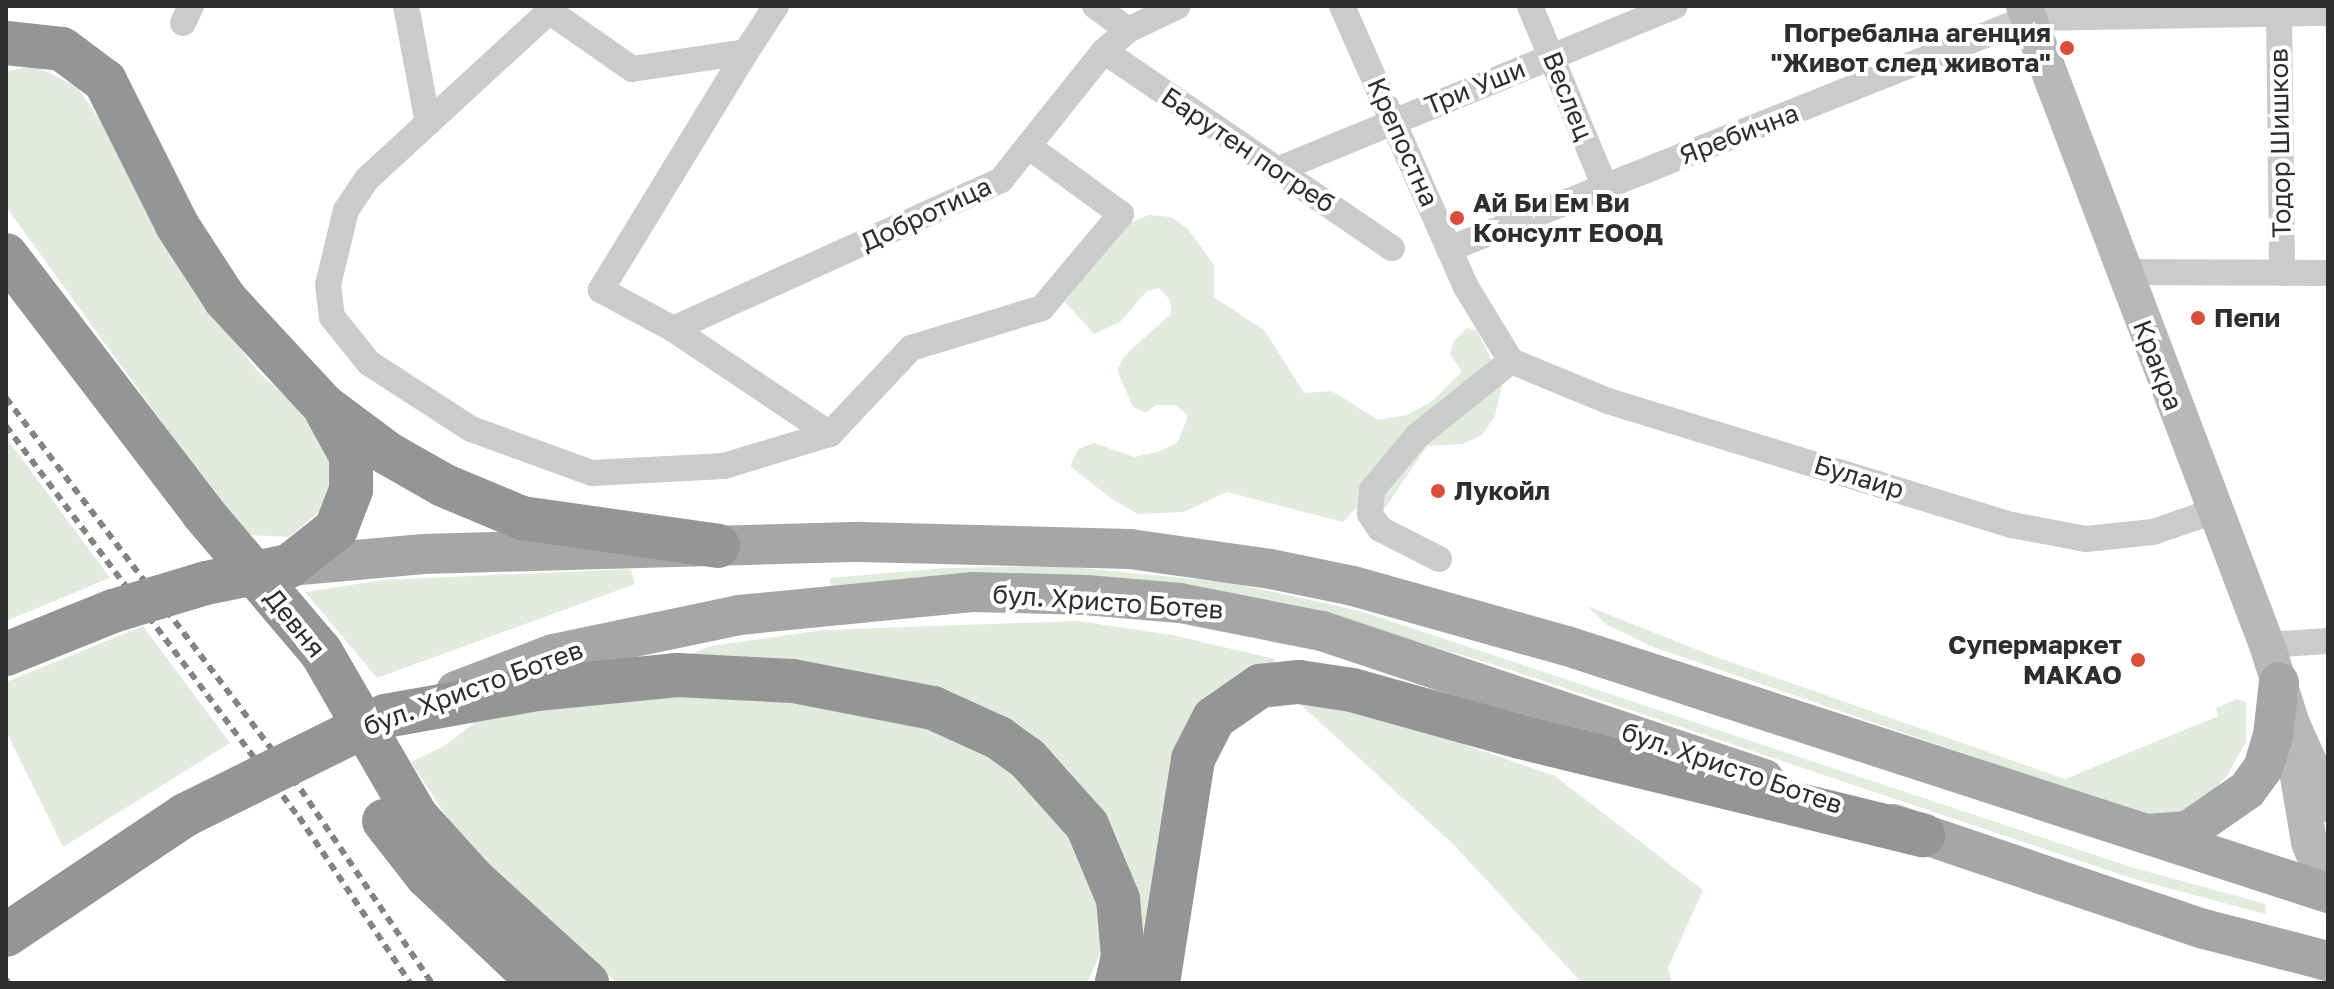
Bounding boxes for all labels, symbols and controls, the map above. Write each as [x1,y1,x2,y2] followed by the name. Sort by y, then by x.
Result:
[1771,17,2051,78] place label: Погребална агенция "Живот след живота"
[2058,39,2076,57] marker: Погребална агенция "Живот след живота"
[1536,47,1600,145] street label: Веслец
[2263,48,2297,238] street label: Тодор Шишков
[1420,53,1530,121] street label: Три Уши
[1361,73,1445,211] street label: Крепостна
[1155,81,1341,219] street label: Барутен погреб
[1675,97,1803,171] street label: Яребична
[856,170,996,258] street label: Добротица
[1473,187,1663,248] place label: Ай Би Ем Ви Консулт ЕООД
[1448,209,1466,227] marker: Ай Би Ем Ви Консулт ЕООД
[2214,302,2280,334] place label: Пепи
[2189,309,2207,327] marker: Пепи
[2127,315,2189,415] street label: Кракра
[1810,449,1908,505] street label: Булаир
[1454,475,1550,507] place label: Лукойл
[1429,482,1447,500] marker: Лукойл
[992,578,1224,626] street label: бул. Христо Ботев
[258,582,332,664] street label: Девня
[1948,629,2122,690] place label: Супермаркет МАКАО
[359,634,587,742] street label: бул. Христо Ботев
[2129,651,2147,669] marker: Супермаркет МАКАО
[1618,716,1846,820] street label: бул. Христо Ботев

